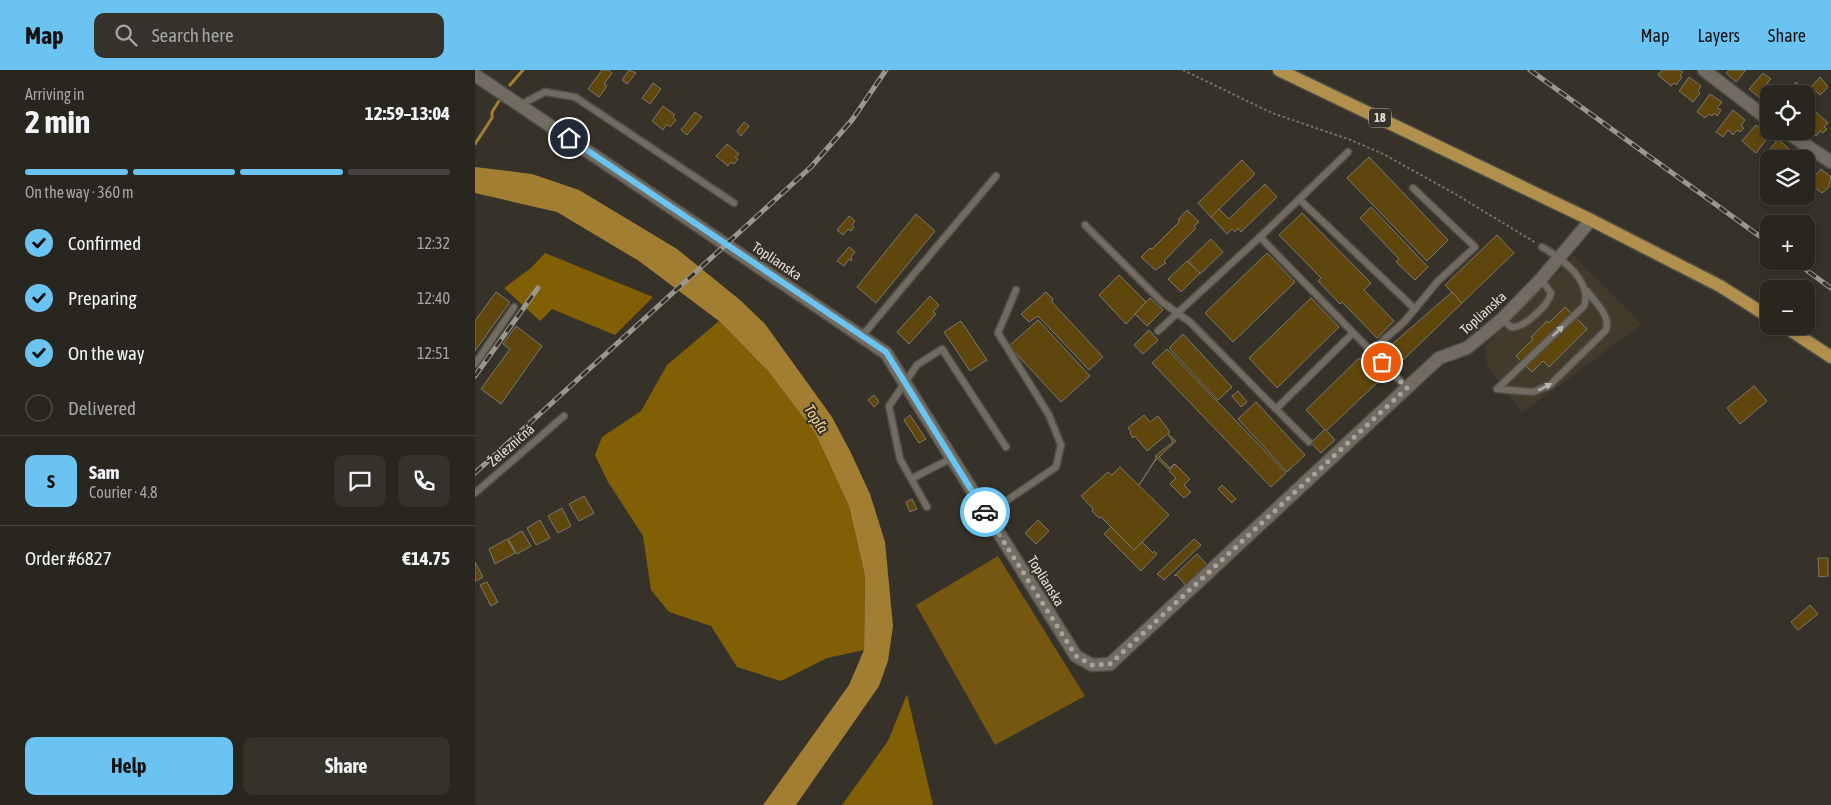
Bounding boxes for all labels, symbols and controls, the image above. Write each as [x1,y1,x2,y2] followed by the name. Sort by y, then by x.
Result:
[94,13,444,58] search box
[112,21,140,49] icon: search
[25,22,64,49] text: Map
[152,24,234,46] text: Search here
[1640,25,1669,46] text: Map
[1697,25,1740,46] text: Layers
[1768,25,1806,46] text: Share
[25,85,85,103] text: Arriving in
[1760,85,1815,335] map controls
[1760,85,1815,140] button: locate
[365,102,450,124] text: 12:59–13:04
[25,103,90,140] text: 2 min
[1369,108,1391,128] road number: 18
[548,117,590,159] pin
[555,124,583,152] icon: home
[1760,150,1815,205] button: layers
[25,183,134,201] text: On the way · 360 m
[1760,215,1815,270] button: +
[25,229,53,257] icon: check
[68,232,141,254] text: Confirmed
[417,234,450,252] text: 12:32
[749,239,805,283] street label: Toplianska
[1760,280,1815,335] button: −
[25,284,53,312] icon: check
[68,287,137,309] text: Preparing
[1457,288,1509,338] street label: Toplianska
[417,289,450,307] text: 12:40
[1552,325,1564,337] one-way arrow
[25,339,53,367] icon: check
[1361,341,1403,383] pin
[68,342,145,364] text: On the way
[417,344,450,362] text: 12:51
[1368,348,1396,376] icon: bag
[1537,383,1552,391] one-way arrow
[68,397,136,419] text: Delivered
[801,401,832,436] water label: Topľa
[485,421,537,469] street label: Železničná
[334,455,386,507] button: chat
[398,455,450,507] button: phone
[89,461,120,483] text: Sam
[47,470,55,492] text: S
[89,483,158,501] text: Courier · 4.8
[960,487,1010,537] courier
[971,498,999,526] icon: car
[25,547,112,569] text: Order #6827
[402,547,450,569] text: €14.75
[1024,553,1068,609] street label: Toplianska
[25,737,233,795] button: Help
[243,737,450,795] button: Share

